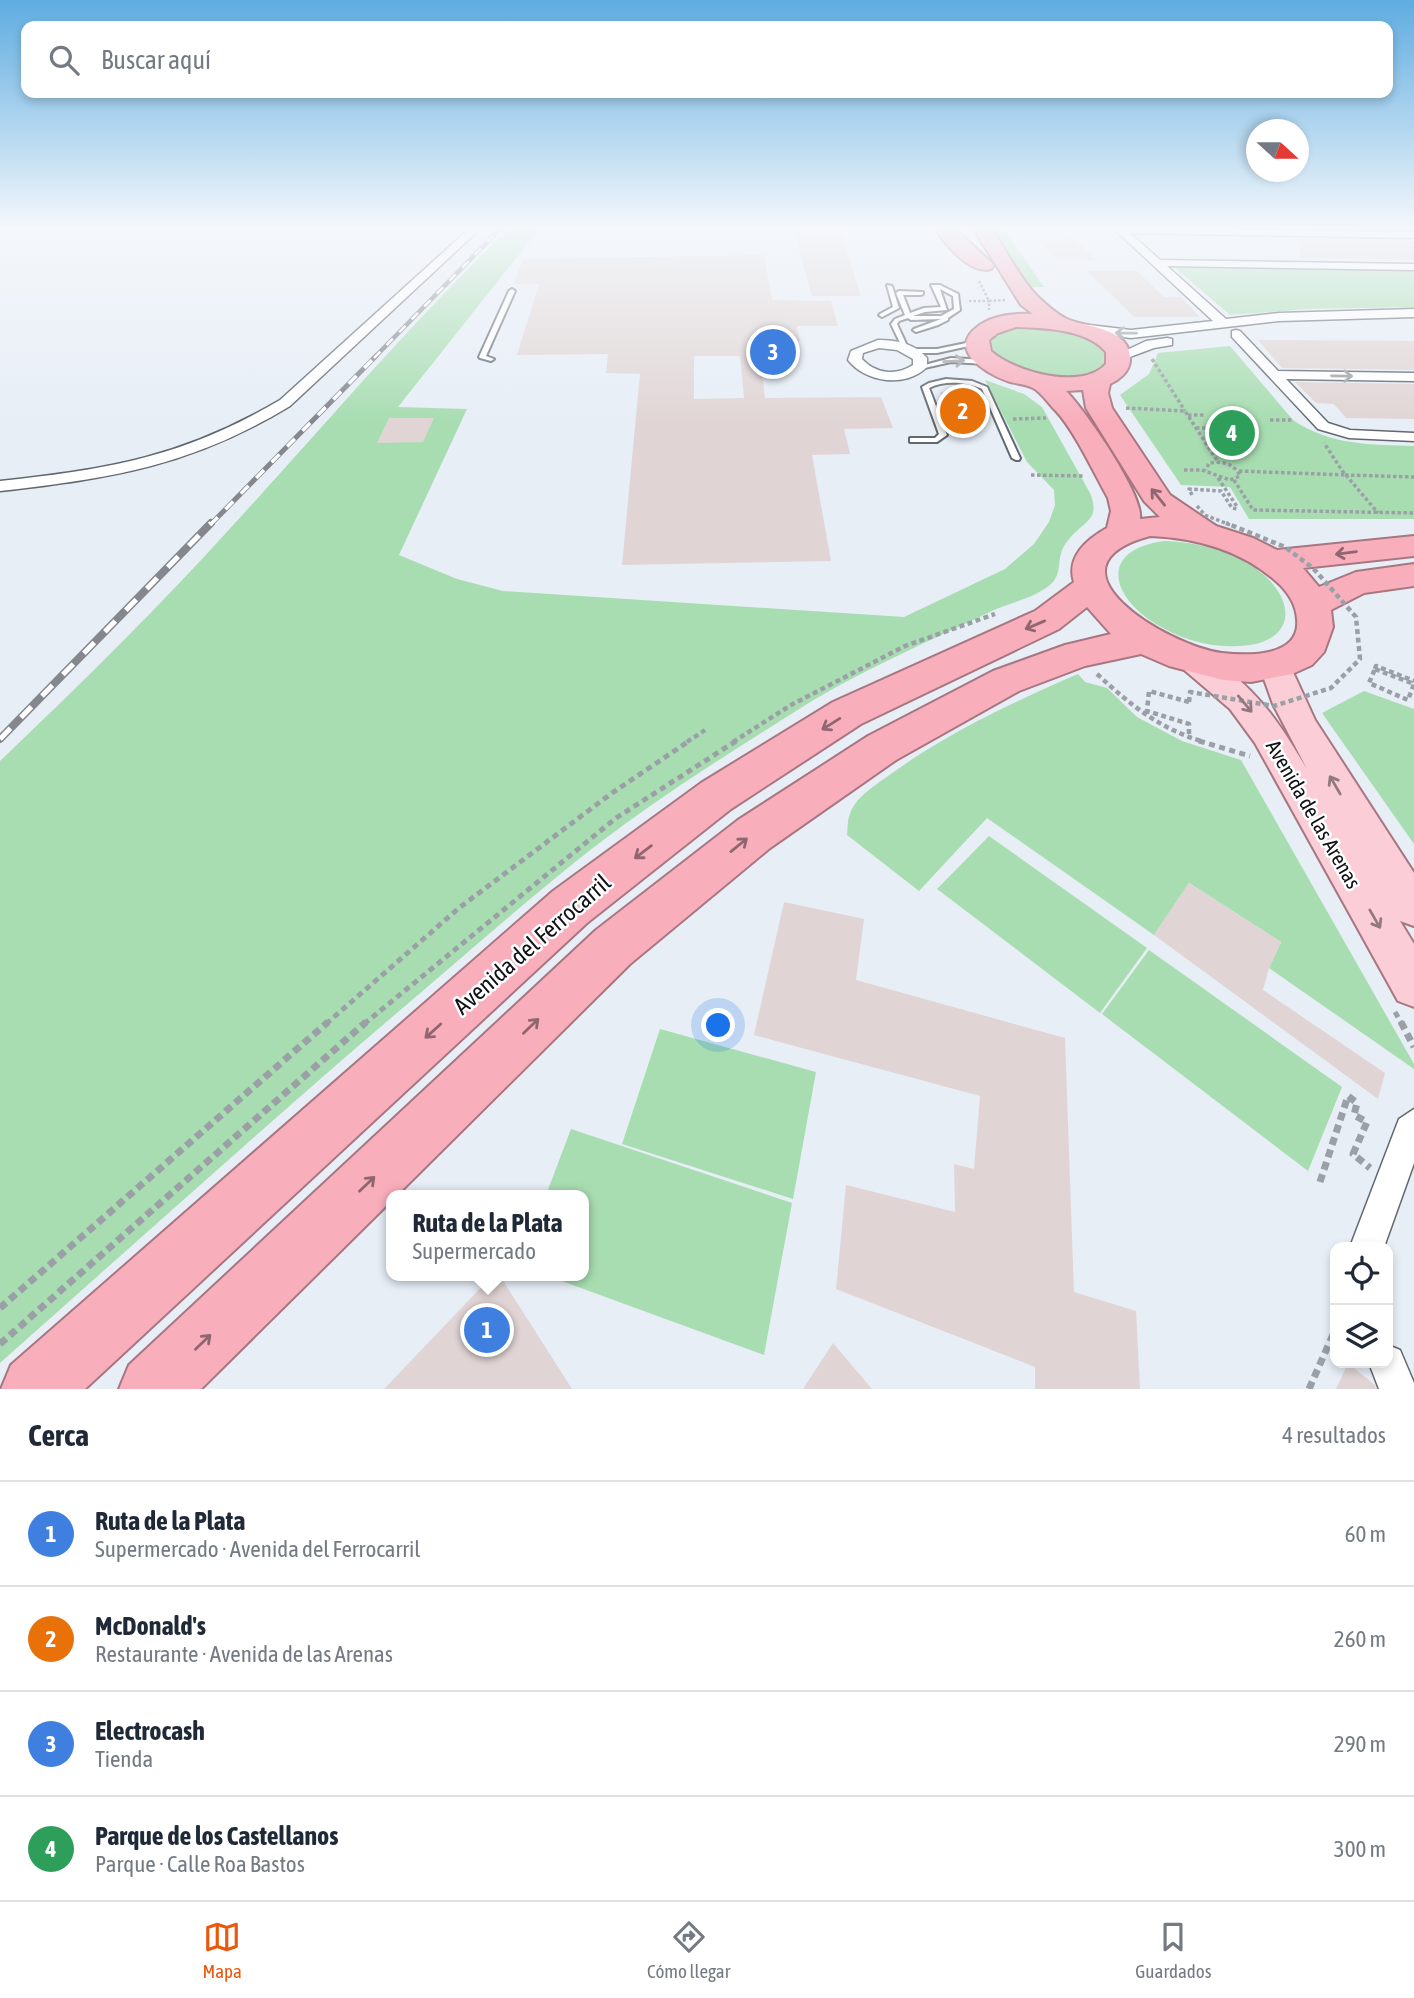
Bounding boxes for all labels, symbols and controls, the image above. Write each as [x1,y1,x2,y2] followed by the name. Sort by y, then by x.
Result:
[21,21,1393,98] search box
[45,41,83,79] icon: search
[101,45,211,75] text: Buscar aquí
[1246,119,1309,182] north arrow
[750,326,796,378] pin: 3
[1115,326,1138,339] one-way arrow
[943,354,965,367] one-way arrow
[1330,369,1353,383] one-way arrow
[940,385,986,437] pin: 2
[1209,407,1255,459] pin: 4
[1150,488,1165,506] one-way arrow
[1335,546,1358,559] one-way arrow
[1025,619,1047,632] one-way arrow
[1237,695,1253,713] one-way arrow
[821,717,841,731] one-way arrow
[1262,736,1366,892] street label: Avenida de las Arenas
[1328,775,1342,795] one-way arrow
[730,838,748,853] one-way arrow
[634,844,653,859] one-way arrow
[448,868,616,1019] street label: Avenida del Ferrocarril
[1368,909,1382,929] one-way arrow
[701,1008,735,1042] your location
[522,1018,539,1035] one-way arrow
[424,1023,442,1039] one-way arrow
[357,1176,375,1193] one-way arrow
[386,1190,589,1281] popup
[412,1208,563,1238] text: Ruta de la Plata
[412,1238,536,1264] text: Supermercado
[1330,1242,1393,1368] map controls
[1330,1242,1393,1305] button: locate
[464,1304,510,1356] pin: 1
[1330,1305,1393,1368] button: layers
[194,1333,211,1350] one-way arrow
[28,1418,89,1452] text: Cerca
[1282,1422,1386,1448] text: 4 resultados
[95,1506,245,1536] text: Ruta de la Plata
[46,1521,56,1547] text: 1
[1345,1521,1386,1547] text: 60 m
[95,1536,420,1562] text: Supermercado · Avenida del Ferrocarril
[95,1611,206,1641] text: McDonald's
[46,1626,56,1652] text: 2
[1334,1626,1386,1652] text: 260 m
[95,1641,393,1667] text: Restaurante · Avenida de las Arenas
[95,1716,205,1746] text: Electrocash
[46,1731,56,1757] text: 3
[1334,1731,1386,1757] text: 290 m
[95,1746,153,1772] text: Tienda
[95,1821,338,1851] text: Parque de los Castellanos
[46,1836,56,1862] text: 4
[1334,1836,1386,1862] text: 300 m
[95,1851,305,1877] text: Parque · Calle Roa Bastos
[202,1918,242,1982] tab: Mapa
[647,1918,730,1982] tab: Cómo llegar
[1135,1918,1211,1982] tab: Guardados

